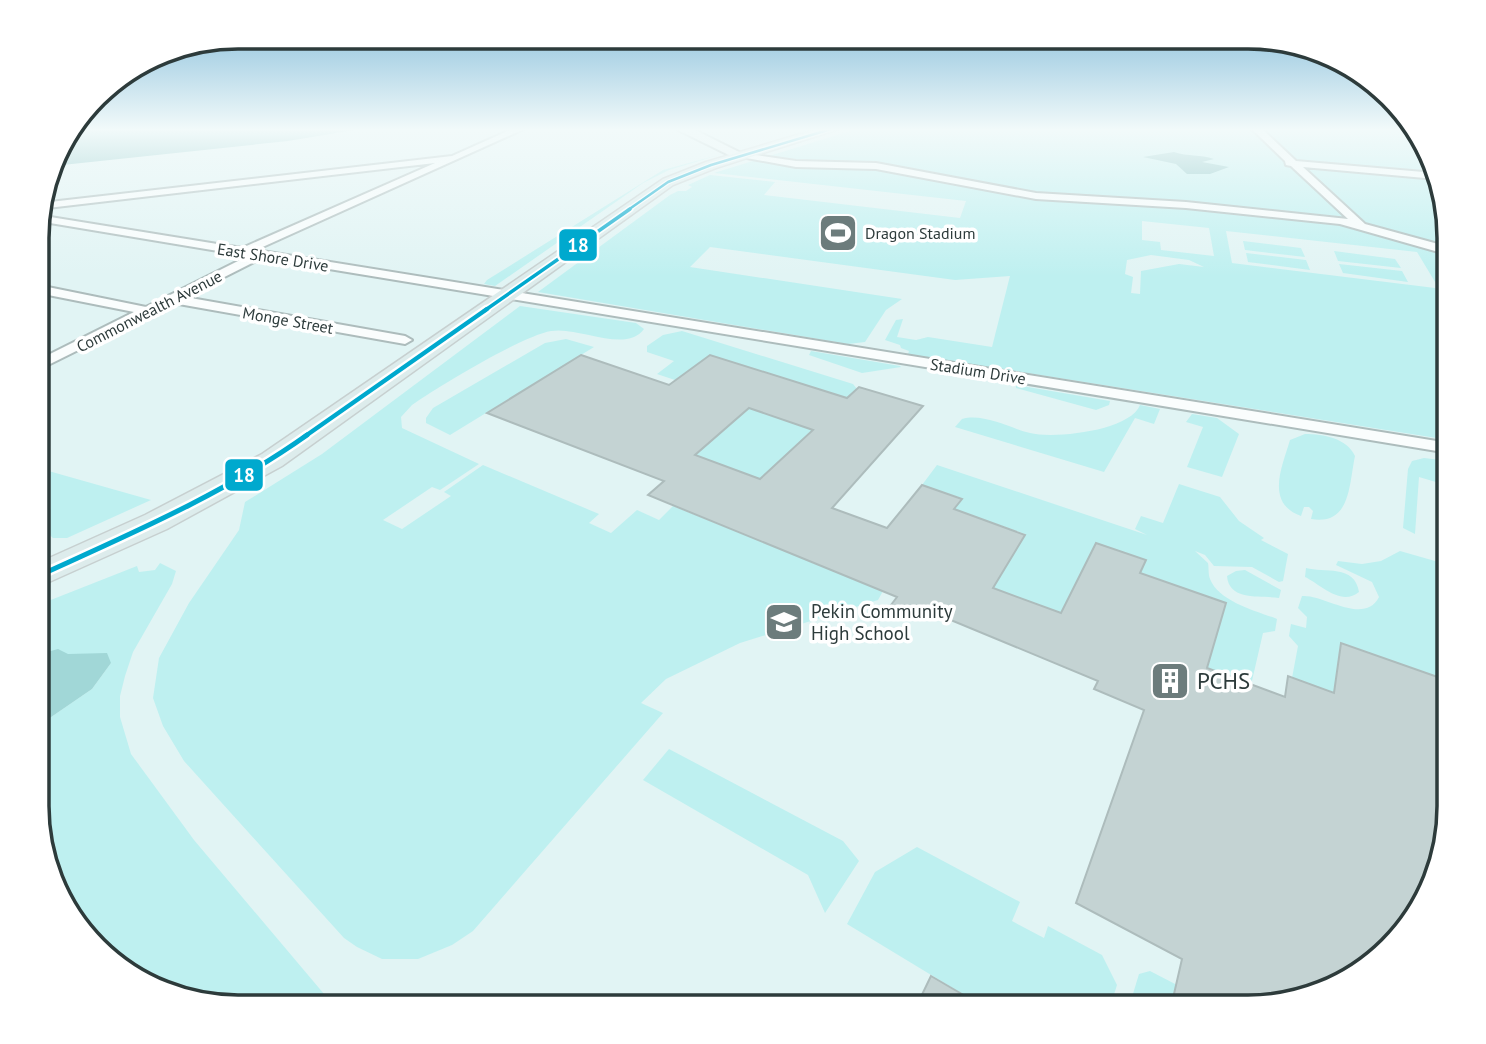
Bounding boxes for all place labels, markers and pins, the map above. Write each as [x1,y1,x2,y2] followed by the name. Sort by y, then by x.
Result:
[817,212,859,254] sports icon: Dragon Stadium
[865,223,975,243] place label: Dragon Stadium
[811,599,953,645] place label: Pekin Community High School
[763,601,805,643] school or university icon: Pekin Community High School
[1149,660,1191,702] building icon: PCHS
[1197,666,1250,695] place label: PCHS

